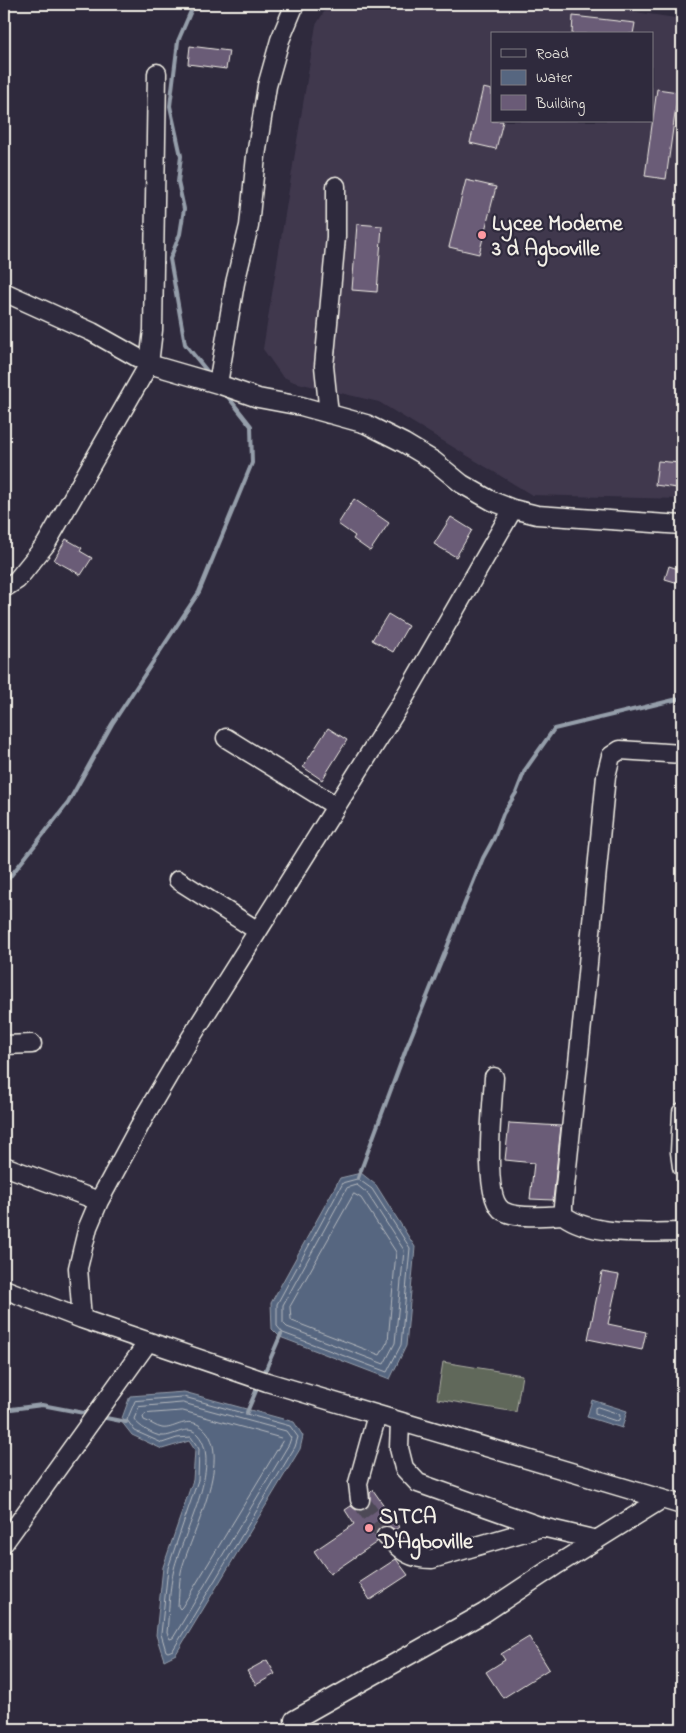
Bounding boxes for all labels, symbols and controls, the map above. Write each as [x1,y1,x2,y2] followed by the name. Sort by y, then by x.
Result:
[491,32,654,122] legend
[536,43,569,65] text: Road
[536,67,572,89] text: Water
[535,93,585,116] text: Building
[491,209,624,267] place label: Lycee Moderne 3 d Agboville
[476,229,488,241] marker: Lycee Moderne 3 d Agboville
[378,1502,474,1560] place label: SITCA D'Agboville
[363,1522,375,1534] marker: SITCA D'Agboville

